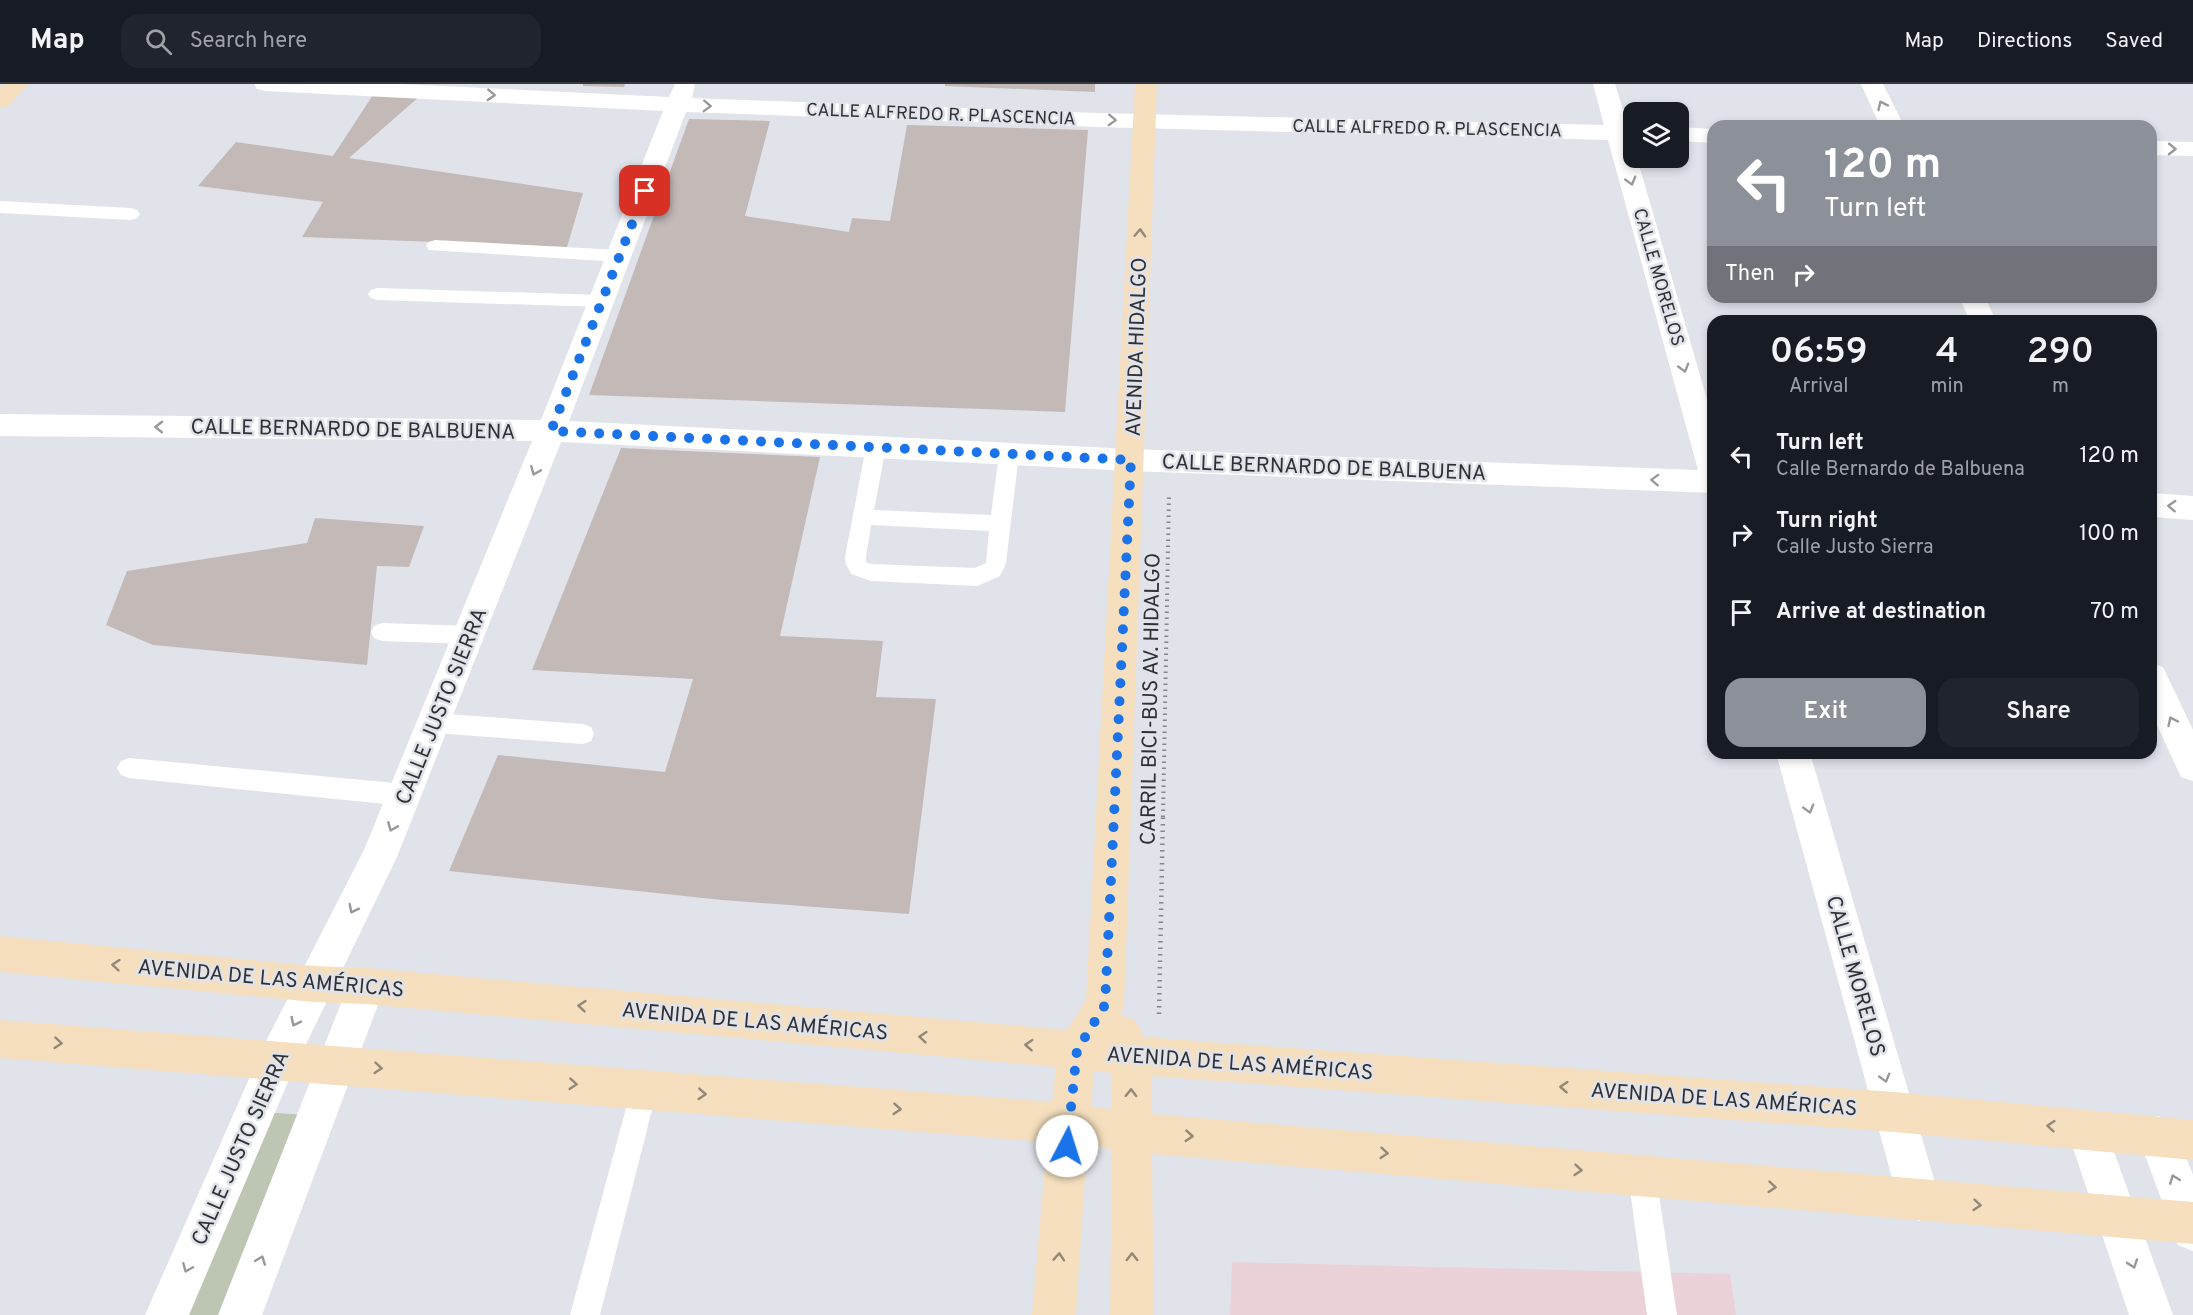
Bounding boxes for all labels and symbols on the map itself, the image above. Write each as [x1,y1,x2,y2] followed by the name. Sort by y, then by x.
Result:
[487,89,496,102] one-way arrow
[703,99,712,112] one-way arrow
[806,99,1076,132] street label: CALLE ALFREDO R. PLASCENCIA
[1877,100,1889,111] one-way arrow
[1107,114,1116,126] one-way arrow
[1292,116,1562,143] street label: CALLE ALFREDO R. PLASCENCIA
[2168,142,2177,155] one-way arrow
[619,165,670,216] pin
[1624,175,1636,186] one-way arrow
[1627,206,1688,349] street label: CALLE MORELOS
[1134,229,1147,238] one-way arrow
[1121,257,1154,437] street label: AVENIDA HIDALGO
[1677,363,1689,373] one-way arrow
[190,414,515,447] street label: CALLE BERNARDO DE BALBUENA
[154,421,163,433] one-way arrow
[1161,449,1487,488] street label: CALLE BERNARDO DE BALBUENA
[530,465,542,476] one-way arrow
[1650,474,1659,486] one-way arrow
[2167,500,2176,513] one-way arrow
[1135,553,1168,845] street label: CARRIL BICI-BUS AV. HIDALGO
[391,604,494,809] street label: CALLE JUSTO SIERRA
[2167,717,2179,728] one-way arrow
[1802,803,1814,814] one-way arrow
[387,821,399,832] one-way arrow
[1819,893,1890,1060] street label: CALLE MORELOS
[349,903,361,914] one-way arrow
[136,953,405,1005] street label: AVENIDA DE LAS AMÉRICAS
[112,959,121,972] one-way arrow
[620,996,889,1048] street label: AVENIDA DE LAS AMÉRICAS
[578,1000,587,1013] one-way arrow
[291,1016,303,1027] one-way arrow
[919,1031,928,1044] one-way arrow
[54,1036,63,1049] one-way arrow
[1025,1038,1034,1051] one-way arrow
[1106,1041,1374,1087] street label: AVENIDA DE LAS AMÉRICAS
[186,1047,296,1250] street label: CALLE JUSTO SIERRA
[374,1062,383,1075] one-way arrow
[1877,1073,1890,1083] one-way arrow
[568,1077,577,1090] one-way arrow
[1590,1077,1858,1123] street label: AVENIDA DE LAS AMÉRICAS
[1559,1081,1568,1094] one-way arrow
[698,1088,707,1101] one-way arrow
[1125,1088,1137,1097] one-way arrow
[892,1103,901,1116] one-way arrow
[1035,1114,1099,1178] position arrow
[2047,1120,2056,1133] one-way arrow
[1185,1130,1194,1143] one-way arrow
[1379,1146,1388,1159] one-way arrow
[1573,1163,1582,1176] one-way arrow
[2169,1174,2181,1185] one-way arrow
[1768,1180,1777,1193] one-way arrow
[1973,1198,1982,1211] one-way arrow
[1052,1252,1065,1261] one-way arrow
[1126,1252,1138,1261] one-way arrow
[253,1255,266,1266] one-way arrow
[2126,1259,2139,1269] one-way arrow
[182,1262,194,1273] one-way arrow

